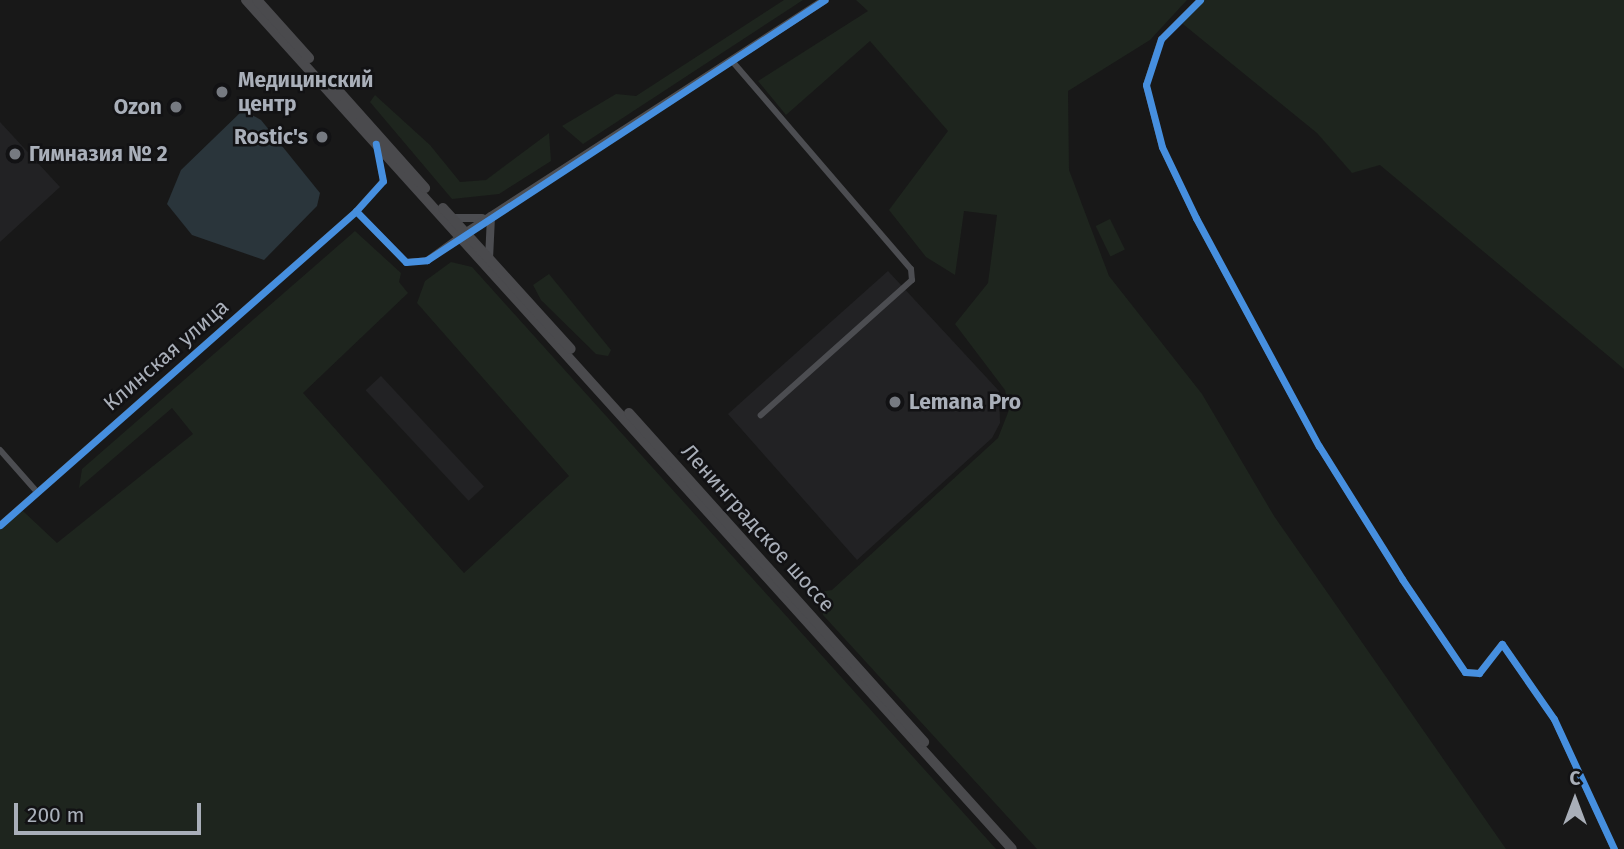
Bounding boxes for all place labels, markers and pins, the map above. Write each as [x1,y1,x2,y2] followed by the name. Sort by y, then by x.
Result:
[238,67,374,117] place label: Медицинский центр
[212,82,232,102] marker: Медицинский центр
[114,94,162,120] place label: Ozon
[168,99,184,115] marker: Ozon
[234,124,308,150] place label: Rostic's
[314,129,330,145] marker: Rostic's
[29,141,168,167] place label: Гимназия № 2
[7,146,23,162] marker: Гимназия № 2
[909,389,1021,415] place label: Lemana Pro
[887,394,903,410] marker: Lemana Pro

